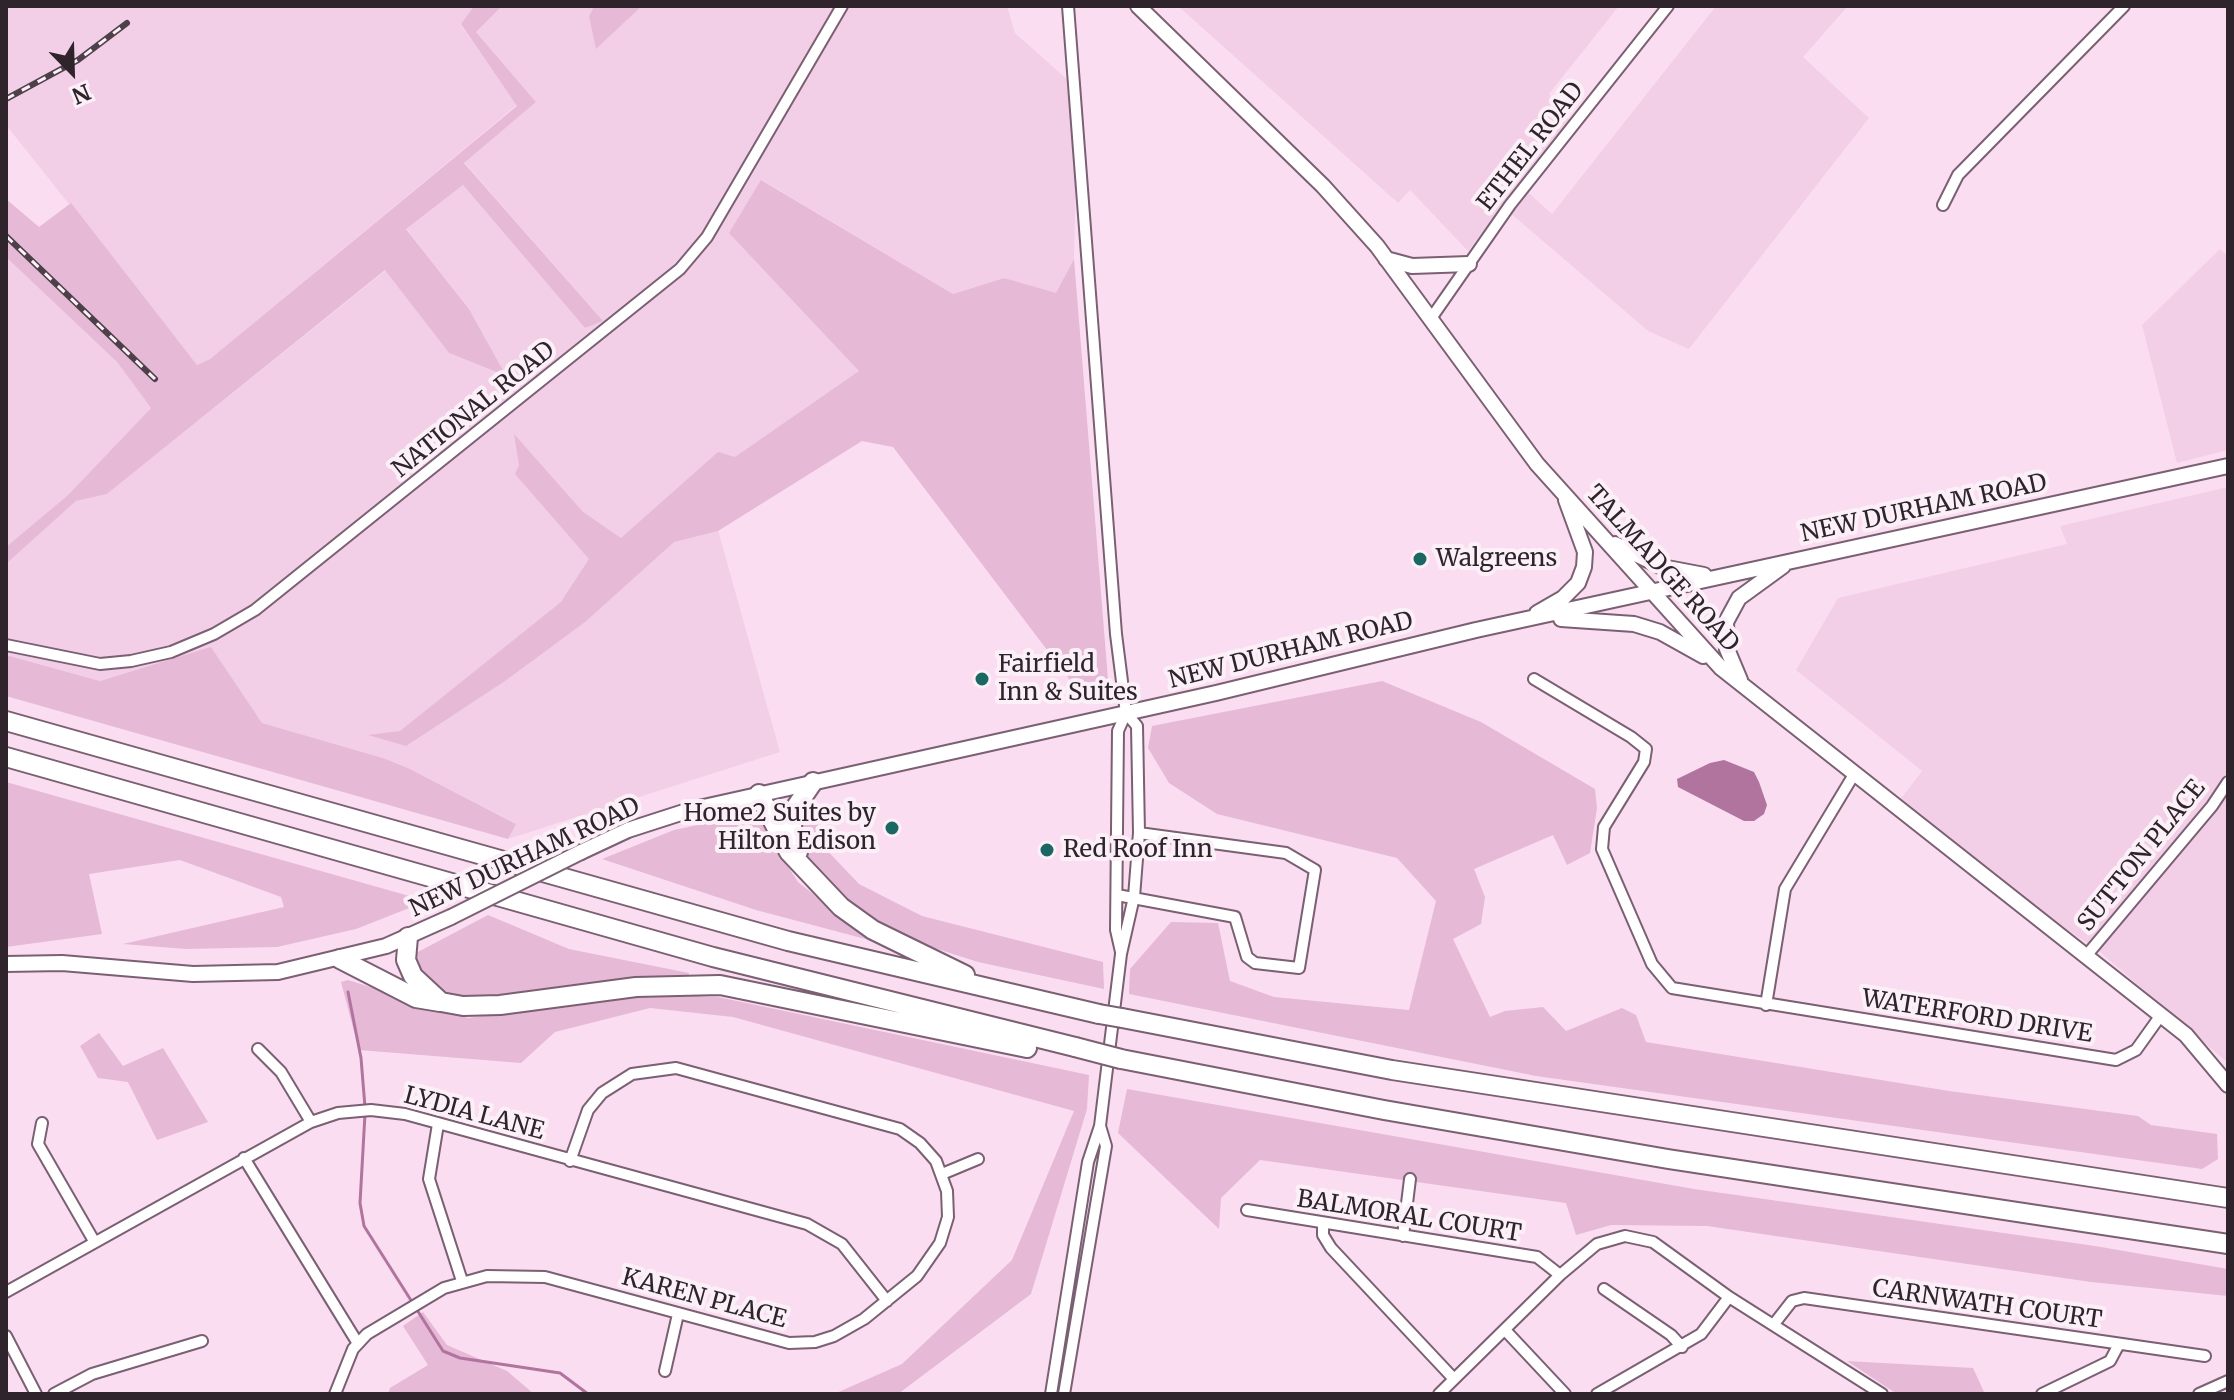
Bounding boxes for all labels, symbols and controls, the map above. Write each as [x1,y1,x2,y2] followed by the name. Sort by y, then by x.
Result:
[32,32,112,112] north arrow
[1472,77,1590,217] street label: ETHEL ROAD
[68,78,95,110] text: N
[387,336,561,484] street label: NATIONAL ROAD
[1798,469,2050,549] street label: NEW DURHAM ROAD
[1580,480,1744,658] street label: TALMADGE ROAD
[1436,545,1557,573] place label: Walgreens
[1411,550,1429,568] marker: Walgreens
[1166,607,1416,695] street label: NEW DURHAM ROAD
[998,651,1138,707] place label: Fairfield Inn & Suites
[973,670,991,688] marker: Fairfield Inn & Suites
[2072,775,2212,937] street label: SUTTON PLACE
[405,792,645,924] street label: NEW DURHAM ROAD
[684,800,876,856] place label: Home2 Suites by Hilton Edison
[883,819,901,837] marker: Home2 Suites by Hilton Edison
[1063,836,1213,864] place label: Red Roof Inn
[1038,841,1056,859] marker: Red Roof Inn
[1860,985,2094,1049] street label: WATERFORD DRIVE
[401,1081,547,1147] street label: LYDIA LANE
[1295,1185,1523,1249] street label: BALMORAL COURT
[618,1263,790,1335] street label: KAREN PLACE
[1870,1275,2104,1335] street label: CARNWATH COURT

